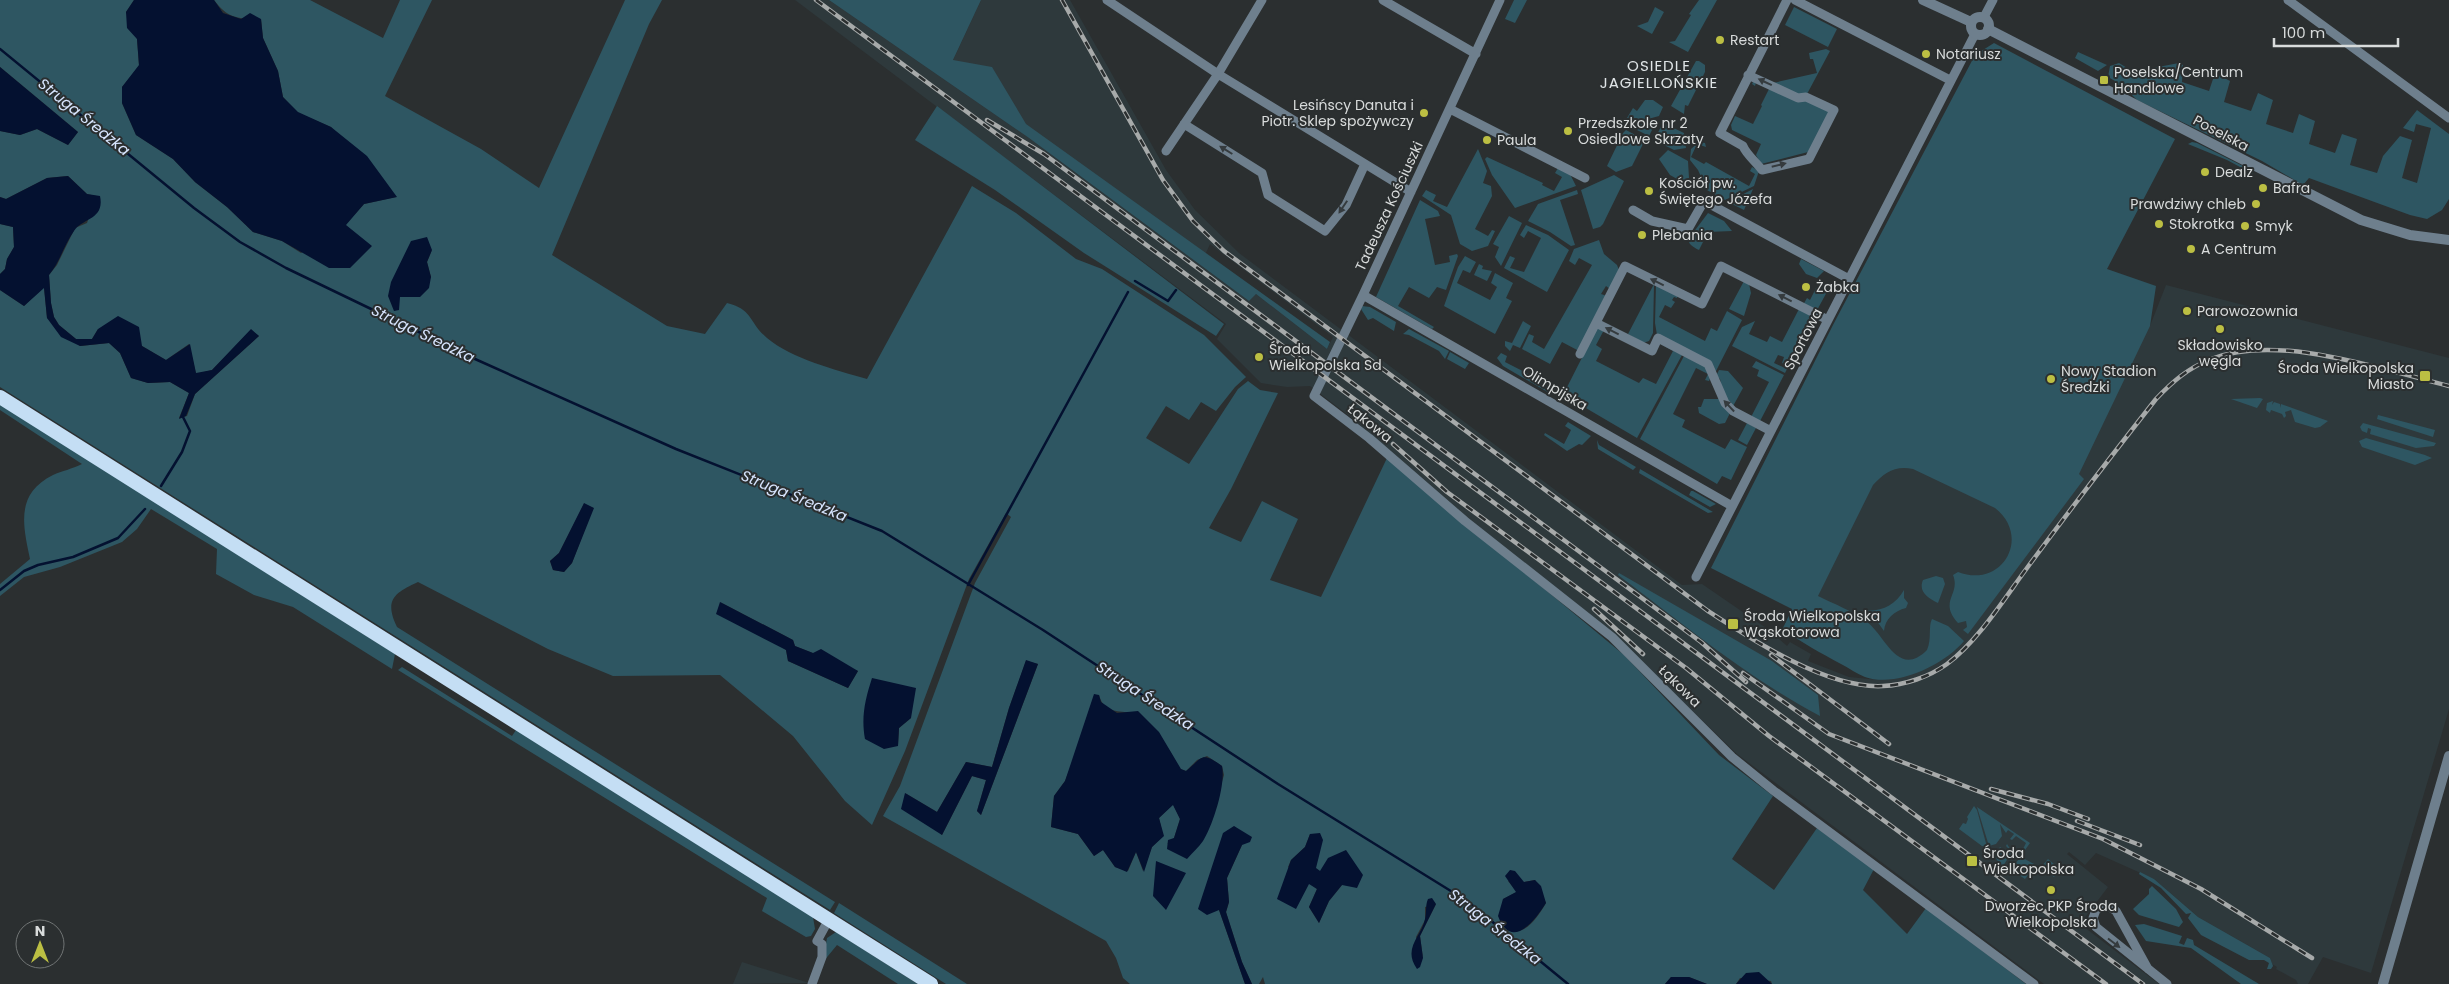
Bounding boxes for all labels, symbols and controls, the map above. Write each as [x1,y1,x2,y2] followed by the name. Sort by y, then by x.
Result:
[2274,15,2398,47] scale bar
[2282,22,2325,43] text: 100 m
[1730,30,1779,50] place label: Restart
[1714,34,1726,46] marker: Restart
[1936,44,2001,64] place label: Notariusz
[1920,48,1932,60] marker: Notariusz
[1600,55,1718,93] district label: OSIEDLE JAGIELLOŃSKIE
[2114,62,2243,98] place label: Poselska/Centrum Handlowe
[34,73,135,160] water label: Struga Średzka
[2098,74,2110,86] marker: Poselska/Centrum Handlowe
[1758,78,1772,86] one-way arrow
[1262,95,1414,131] place label: Lesińscy Danuta i Piotr. Sklep spożywczy
[1418,107,1430,119] marker: Lesińscy Danuta i Piotr. Sklep spożywczy
[2190,110,2252,156] street label: Poselska
[1578,113,1704,149] place label: Przedszkole nr 2 Osiedlowe Skrzaty
[1562,125,1574,137] marker: Przedszkole nr 2 Osiedlowe Skrzaty
[1497,130,1536,150] place label: Paula
[1481,134,1493,146] marker: Paula
[1350,138,1428,274] street label: Tadeusza Kościuszki
[1219,146,1233,155] one-way arrow
[1771,161,1786,169] one-way arrow
[2215,162,2253,182] place label: Dealz
[2199,166,2211,178] marker: Dealz
[1659,173,1772,209] place label: Kościół pw. Świętego Józefa
[2273,178,2310,198] place label: Bafra
[2257,182,2269,194] marker: Bafra
[1643,185,1655,197] marker: Kościół pw. Świętego Józefa
[2130,194,2246,214] place label: Prawdziwy chleb
[2250,198,2262,210] marker: Prawdziwy chleb
[1338,200,1348,214] one-way arrow
[2169,214,2234,234] place label: Stokrotka
[2255,216,2294,236] place label: Smyk
[2153,218,2165,230] marker: Stokrotka
[2239,220,2251,232] marker: Smyk
[1652,225,1713,245] place label: Plebania
[1636,229,1648,241] marker: Plebania
[2201,239,2276,259] place label: A Centrum
[2185,243,2197,255] marker: A Centrum
[1816,277,1859,297] place label: Żabka
[1650,278,1665,286] one-way arrow
[1800,281,1812,293] marker: Żabka
[1777,294,1792,302] one-way arrow
[368,299,478,368] water label: Struga Średzka
[2197,301,2298,321] place label: Parowozownia
[1779,305,1827,373] street label: Sportowa
[2181,305,2193,317] marker: Parowozownia
[2214,323,2226,335] marker: Składowisko węgla
[1605,327,1620,335] one-way arrow
[2177,335,2263,371] place label: Składowisko węgla
[1269,339,1382,375] place label: Środa Wielkopolska Sd
[1253,351,1265,363] marker: Środa Wielkopolska Sd
[2278,358,2414,394] place label: Środa Wielkopolska Miasto
[1519,361,1591,415] street label: Olimpijska
[2061,361,2157,397] place label: Nowy Stadion Średzki
[2418,369,2432,383] marker: Środa Wielkopolska Miasto
[2045,373,2057,385] marker: Nowy Stadion Średzki
[1343,399,1397,447] street label: Łąkowa
[1724,400,1735,412] one-way arrow
[738,465,850,526] water label: Struga Średzka
[1744,606,1880,642] place label: Środa Wielkopolska Wąskotorowa
[1726,617,1740,631] marker: Środa Wielkopolska Wąskotorowa
[1092,656,1198,735] water label: Struga Średzka
[1654,660,1706,712] street label: Łąkowa
[1983,843,2074,879] place label: Środa Wielkopolska
[1965,854,1979,868] marker: Środa Wielkopolska
[1444,884,1546,970] water label: Struga Średzka
[2045,884,2057,896] marker: Dworzec PKP Środa Wielkopolska
[1985,896,2117,932] place label: Dworzec PKP Środa Wielkopolska
[15,919,65,969] north arrow
[35,921,45,941] text: N
[2107,938,2120,949] one-way arrow

